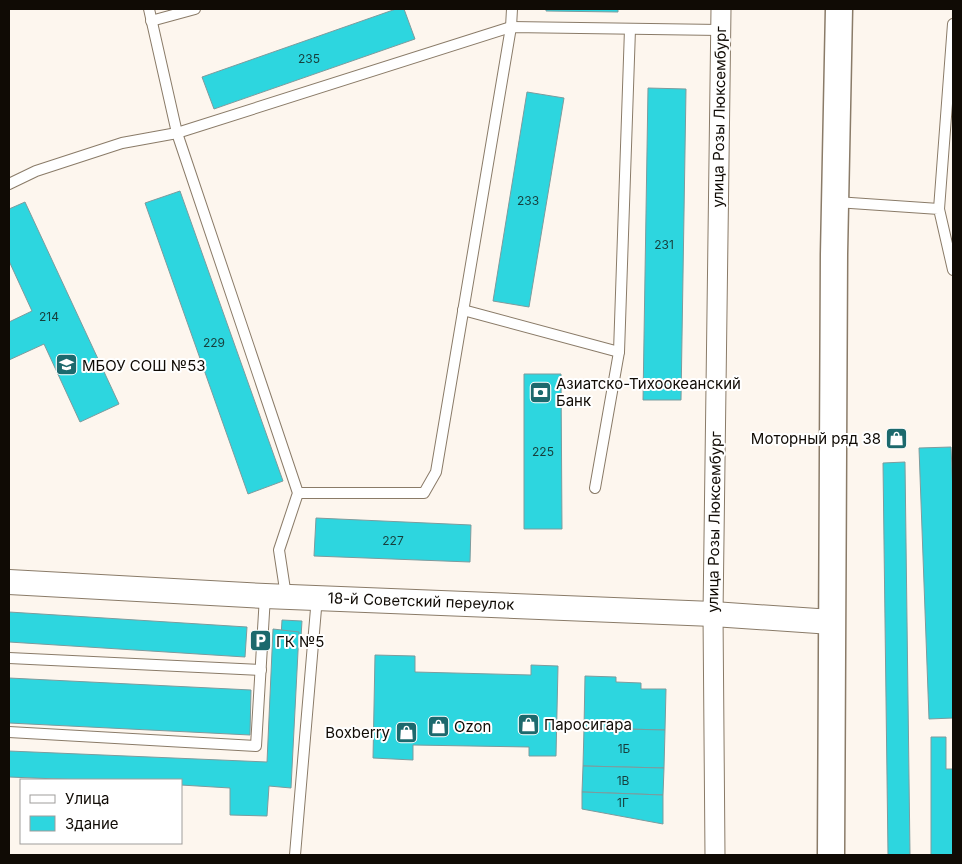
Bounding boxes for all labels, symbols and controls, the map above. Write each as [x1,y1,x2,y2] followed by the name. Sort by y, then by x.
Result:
[708,26,730,208] street label: улица Розы Люксембург
[298,51,320,66] house number: 235
[517,193,539,208] house number: 233
[654,237,674,252] house number: 231
[39,309,59,324] house number: 214
[203,335,225,350] house number: 229
[54,353,78,377] school or university icon: МБОУ СОШ №53
[82,356,206,375] place label: МБОУ СОШ №53
[556,374,741,410] place label: Азиатско-Тихоокеанский Банк
[528,380,552,404] bank icon: Азиатско-Тихоокеанский Банк
[885,426,909,450] shop icon: Моторный ряд 38
[751,429,881,448] place label: Моторный ряд 38
[703,431,725,613] street label: улица Розы Люксембург
[532,444,554,459] house number: 225
[382,533,404,548] house number: 227
[327,588,515,614] street label: 18-й Советский переулок
[248,629,272,653] parking icon: ГК №5
[276,632,324,651] place label: ГК №5
[516,712,540,736] shop icon: Паросигара
[426,714,450,738] shop icon: Ozon
[544,715,632,734] place label: Паросигара
[454,717,491,736] place label: Ozon
[394,720,418,744] shop icon: Boxberry
[325,723,391,742] place label: Boxberry
[618,741,631,756] house number: 1Б
[617,773,630,788] house number: 1В
[20,779,182,844] legend
[65,789,109,808] text: Улица
[617,795,629,810] house number: 1Г
[65,814,119,833] text: Здание

